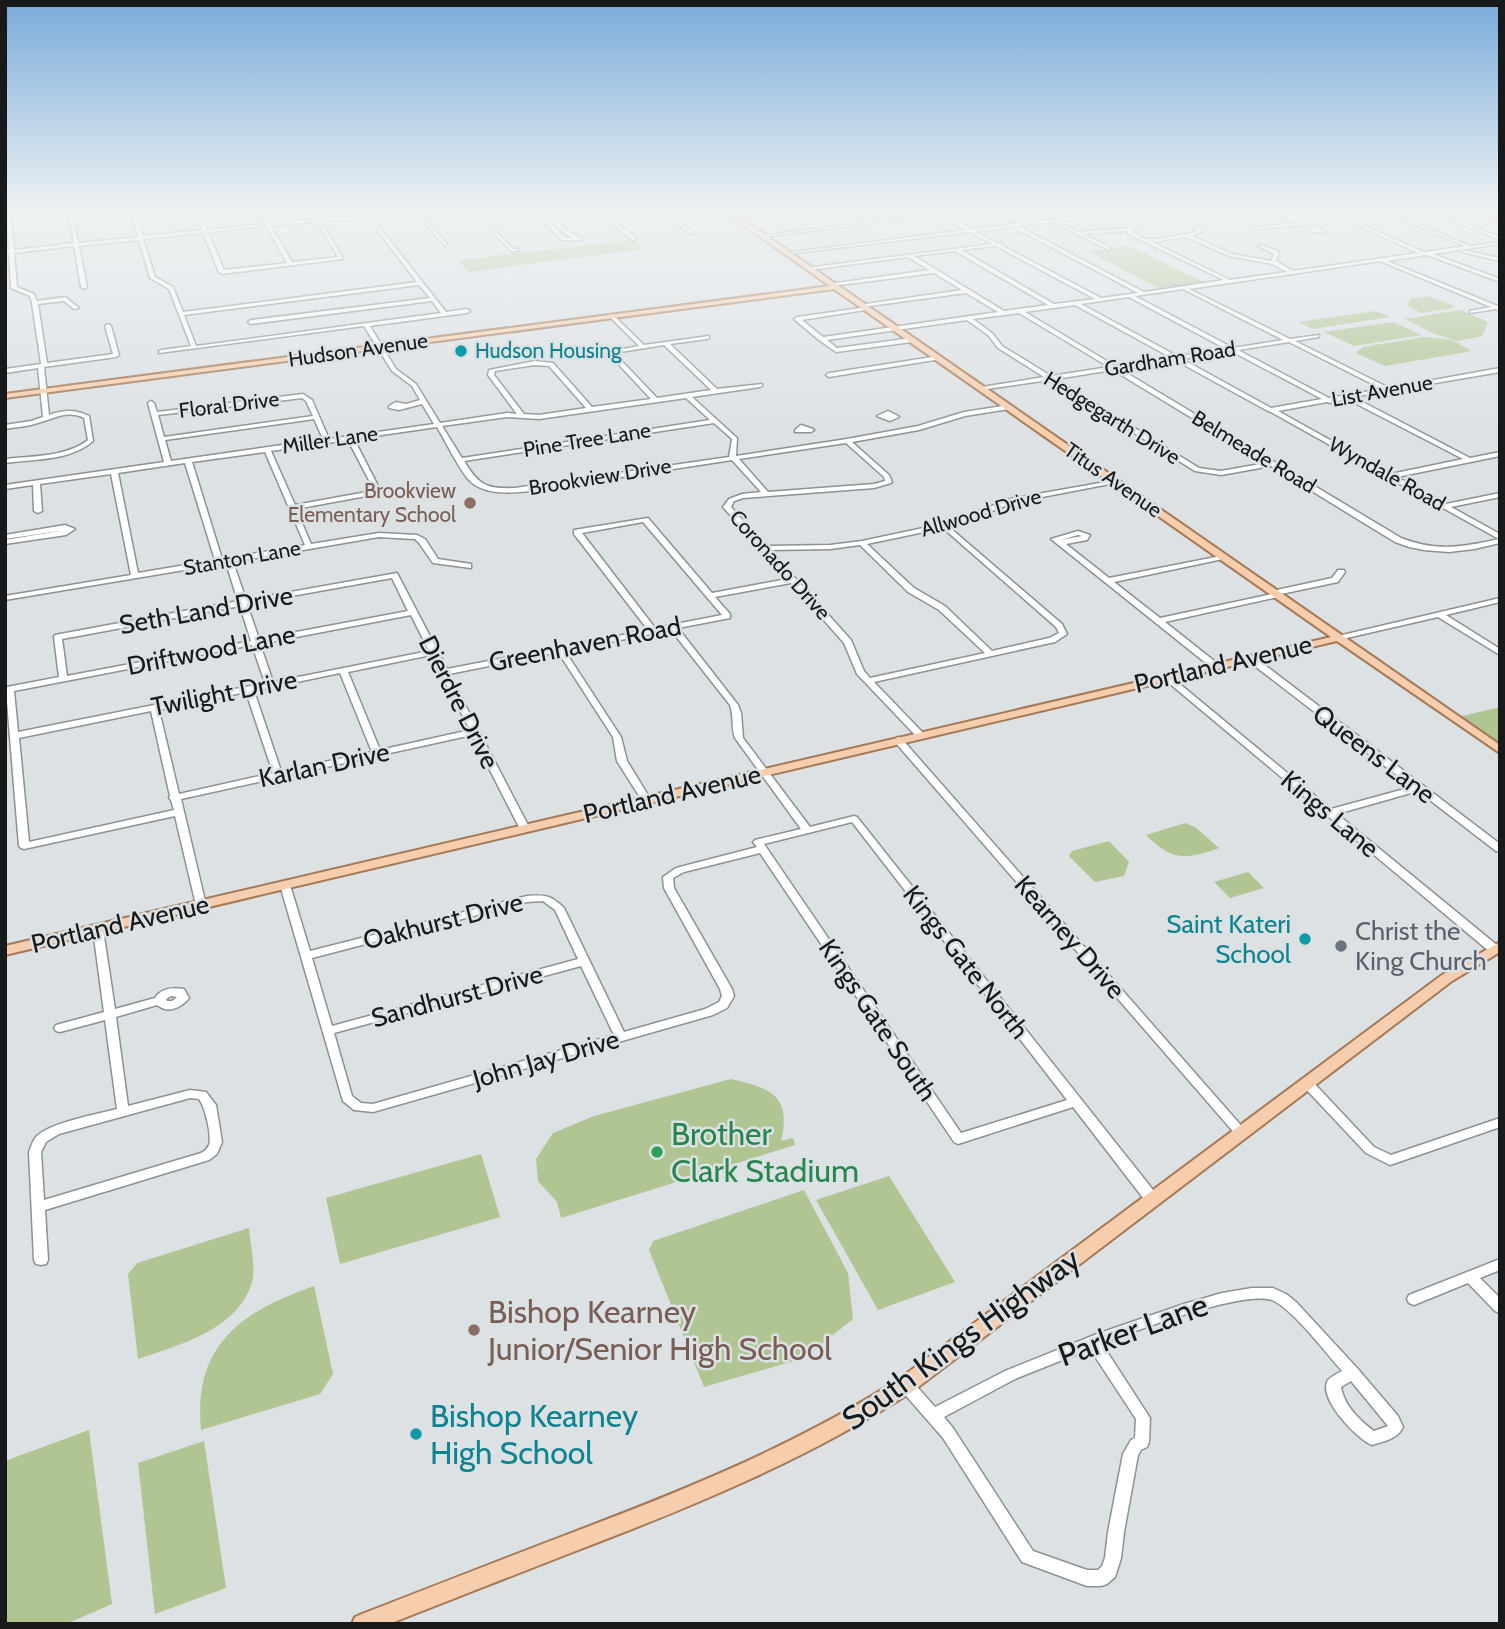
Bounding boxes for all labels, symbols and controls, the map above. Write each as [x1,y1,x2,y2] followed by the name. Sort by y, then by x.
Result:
[287,327,430,372] street label: Hudson Avenue
[1103,336,1237,381] street label: Gardham Road
[475,338,622,363] place label: Hudson Housing
[453,343,469,359] marker: Hudson Housing
[1040,366,1185,470] street label: Hedgegarth Drive
[1329,369,1435,412] street label: List Avenue
[177,386,281,423] street label: Floral Drive
[1188,405,1321,498] street label: Belmeade Road
[521,417,653,462] street label: Pine Tree Lane
[281,420,380,459] street label: Miller Lane
[1324,431,1450,516] street label: Wyndale Road
[1060,437,1167,523] street label: Titus Avenue
[527,453,673,500] street label: Brookview Drive
[288,478,456,527] place label: Brookview Elementary School
[918,483,1044,542] street label: Allwood Drive
[462,495,478,511] marker: Brookview Elementary School
[725,505,836,625] street label: Coronado Drive
[181,535,303,580] street label: Stanton Lane
[117,579,295,641] street label: Seth Land Drive
[486,610,684,678] street label: Greenhaven Road
[124,618,298,682] street label: Driftwood Lane
[1131,628,1315,700] street label: Portland Avenue
[412,630,506,774] street label: Dierdre Drive
[148,663,300,723] street label: Twilight Drive
[1307,698,1441,810] street label: Queens Lane
[256,736,392,794] street label: Karlan Drive
[580,758,764,830] street label: Portland Avenue
[1274,764,1386,864] street label: Kings Lane
[1008,869,1132,1005] street label: Kearney Drive
[896,879,1036,1045] street label: Kings Gate North
[360,886,526,956] street label: Oakhurst Drive
[28,888,212,960] street label: Portland Avenue
[1166,908,1291,970] place label: Saint Kateri School
[1355,915,1487,977] place label: Christ the King Church
[1297,931,1313,947] marker: Saint Kateri School
[812,933,944,1107] street label: Kings Gate South
[1333,938,1349,954] marker: Christ the King Church
[368,958,546,1034] street label: Sandhurst Drive
[468,1023,623,1095] street label: John Jay Drive
[671,1114,859,1190] place label: Brother Clark Stadium
[649,1144,665,1160] marker: Brother Clark Stadium
[834,1239,1087,1438] street label: South Kings Highway
[1053,1284,1213,1375] street label: Parker Lane
[487,1292,832,1368] place label: Bishop Kearney Junior/Senior High School
[466,1322,482,1338] marker: Bishop Kearney Junior/Senior High School
[430,1396,638,1472] place label: Bishop Kearney High School
[408,1426,424,1442] marker: Bishop Kearney High School

